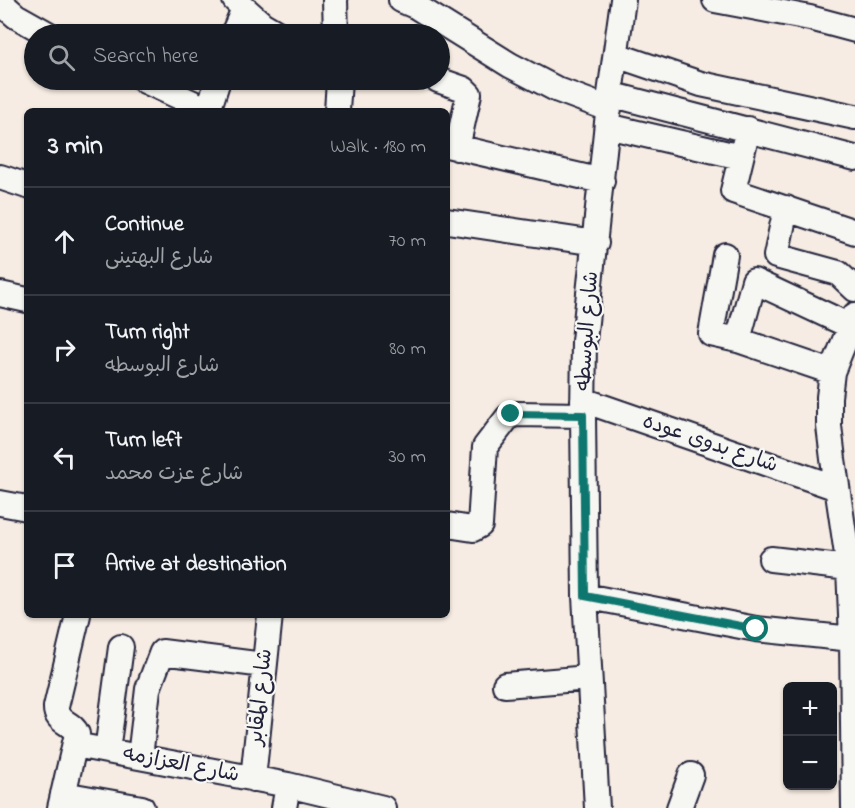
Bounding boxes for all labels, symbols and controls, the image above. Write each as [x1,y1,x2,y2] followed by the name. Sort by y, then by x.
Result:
[24,24,450,90] search box
[45,41,78,74] icon: search
[93,41,198,73] text: Search here
[48,128,103,166] text: 3 min
[330,133,426,162] text: Walk · 180 m
[105,209,184,241] text: Continue
[48,225,81,258] icon: ahead
[389,227,426,256] text: 70 m
[105,244,213,273] text: شارع البهتينى
[569,270,607,392] street label: شارع البوسطه
[105,317,190,349] text: Turn right
[48,333,81,366] icon: right
[389,335,426,364] text: 80 m
[105,352,219,381] text: شارع البوسطه
[497,400,523,426] route end
[638,407,782,481] street label: شارع بدوى عوده
[105,425,182,457] text: Turn left
[48,441,81,474] icon: left
[389,443,426,472] text: 30 m
[105,460,243,489] text: شارع عزت محمد
[48,549,81,582] icon: arrive
[105,549,287,581] text: Arrive at destination
[742,615,768,641] route start
[241,647,281,749] street label: شارع المقابر
[783,682,837,790] map controls
[783,682,837,736] button: +
[783,736,837,790] button: −
[120,739,242,791] street label: شارع العزازمه

